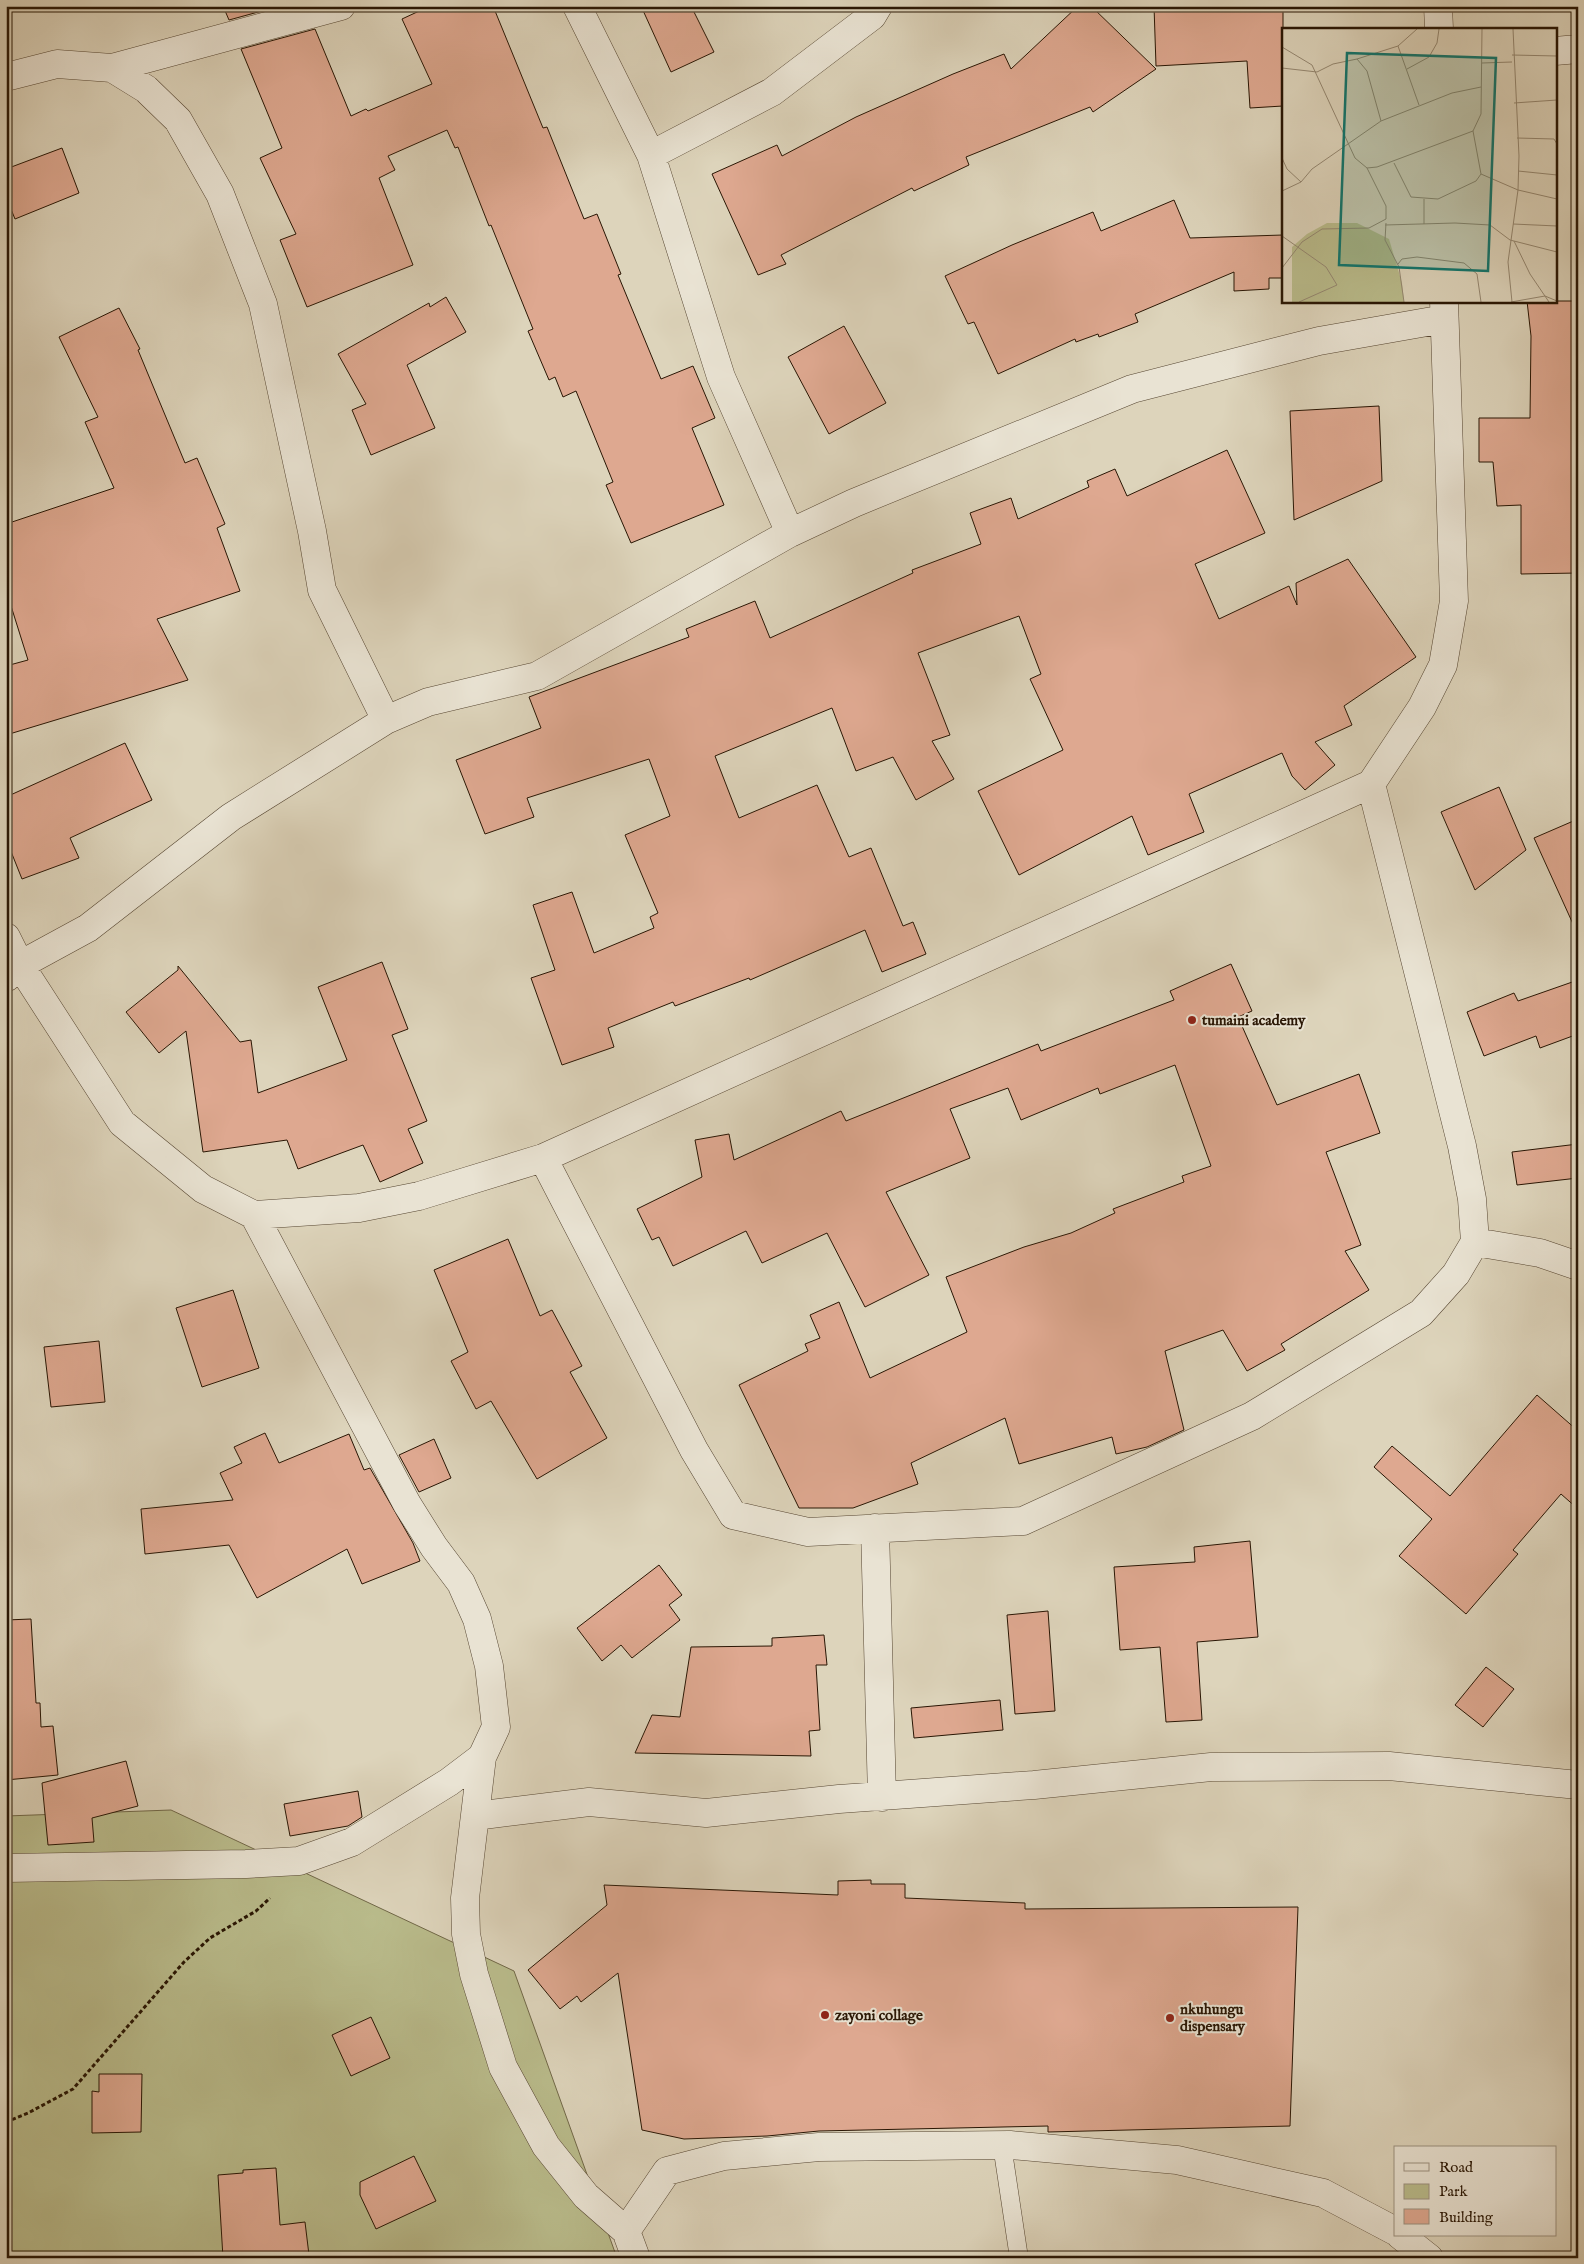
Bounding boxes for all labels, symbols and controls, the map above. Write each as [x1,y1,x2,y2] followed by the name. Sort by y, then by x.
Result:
[1282,28,1556,302] inset map
[1201,1011,1306,1030] place label: tumaini academy
[1186,1014,1198,1026] marker: tumaini academy
[1180,2000,1246,2036] place label: nkuhungu dispensary
[835,2006,923,2025] place label: zayoni collage
[819,2009,831,2021] marker: zayoni collage
[1164,2012,1176,2024] marker: nkuhungu dispensary
[1394,2146,1556,2236] legend
[1439,2158,1474,2177] text: Road
[1439,2182,1469,2201] text: Park
[1439,2208,1494,2227] text: Building

